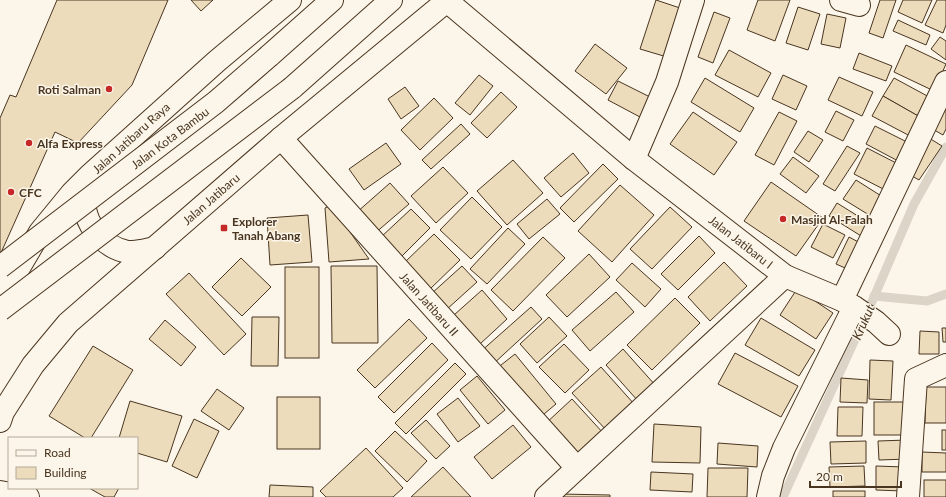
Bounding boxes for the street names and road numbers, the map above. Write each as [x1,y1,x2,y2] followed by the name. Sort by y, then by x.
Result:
[89,99,173,177] street label: Jalan Jatibaru Raya
[128,104,212,172] street label: Jalan Kota Bambu
[179,170,243,228] street label: Jalan Jatibaru
[706,212,776,272] street label: Jalan Jatibaru I
[396,269,462,339] street label: Jalan Jatibaru II

